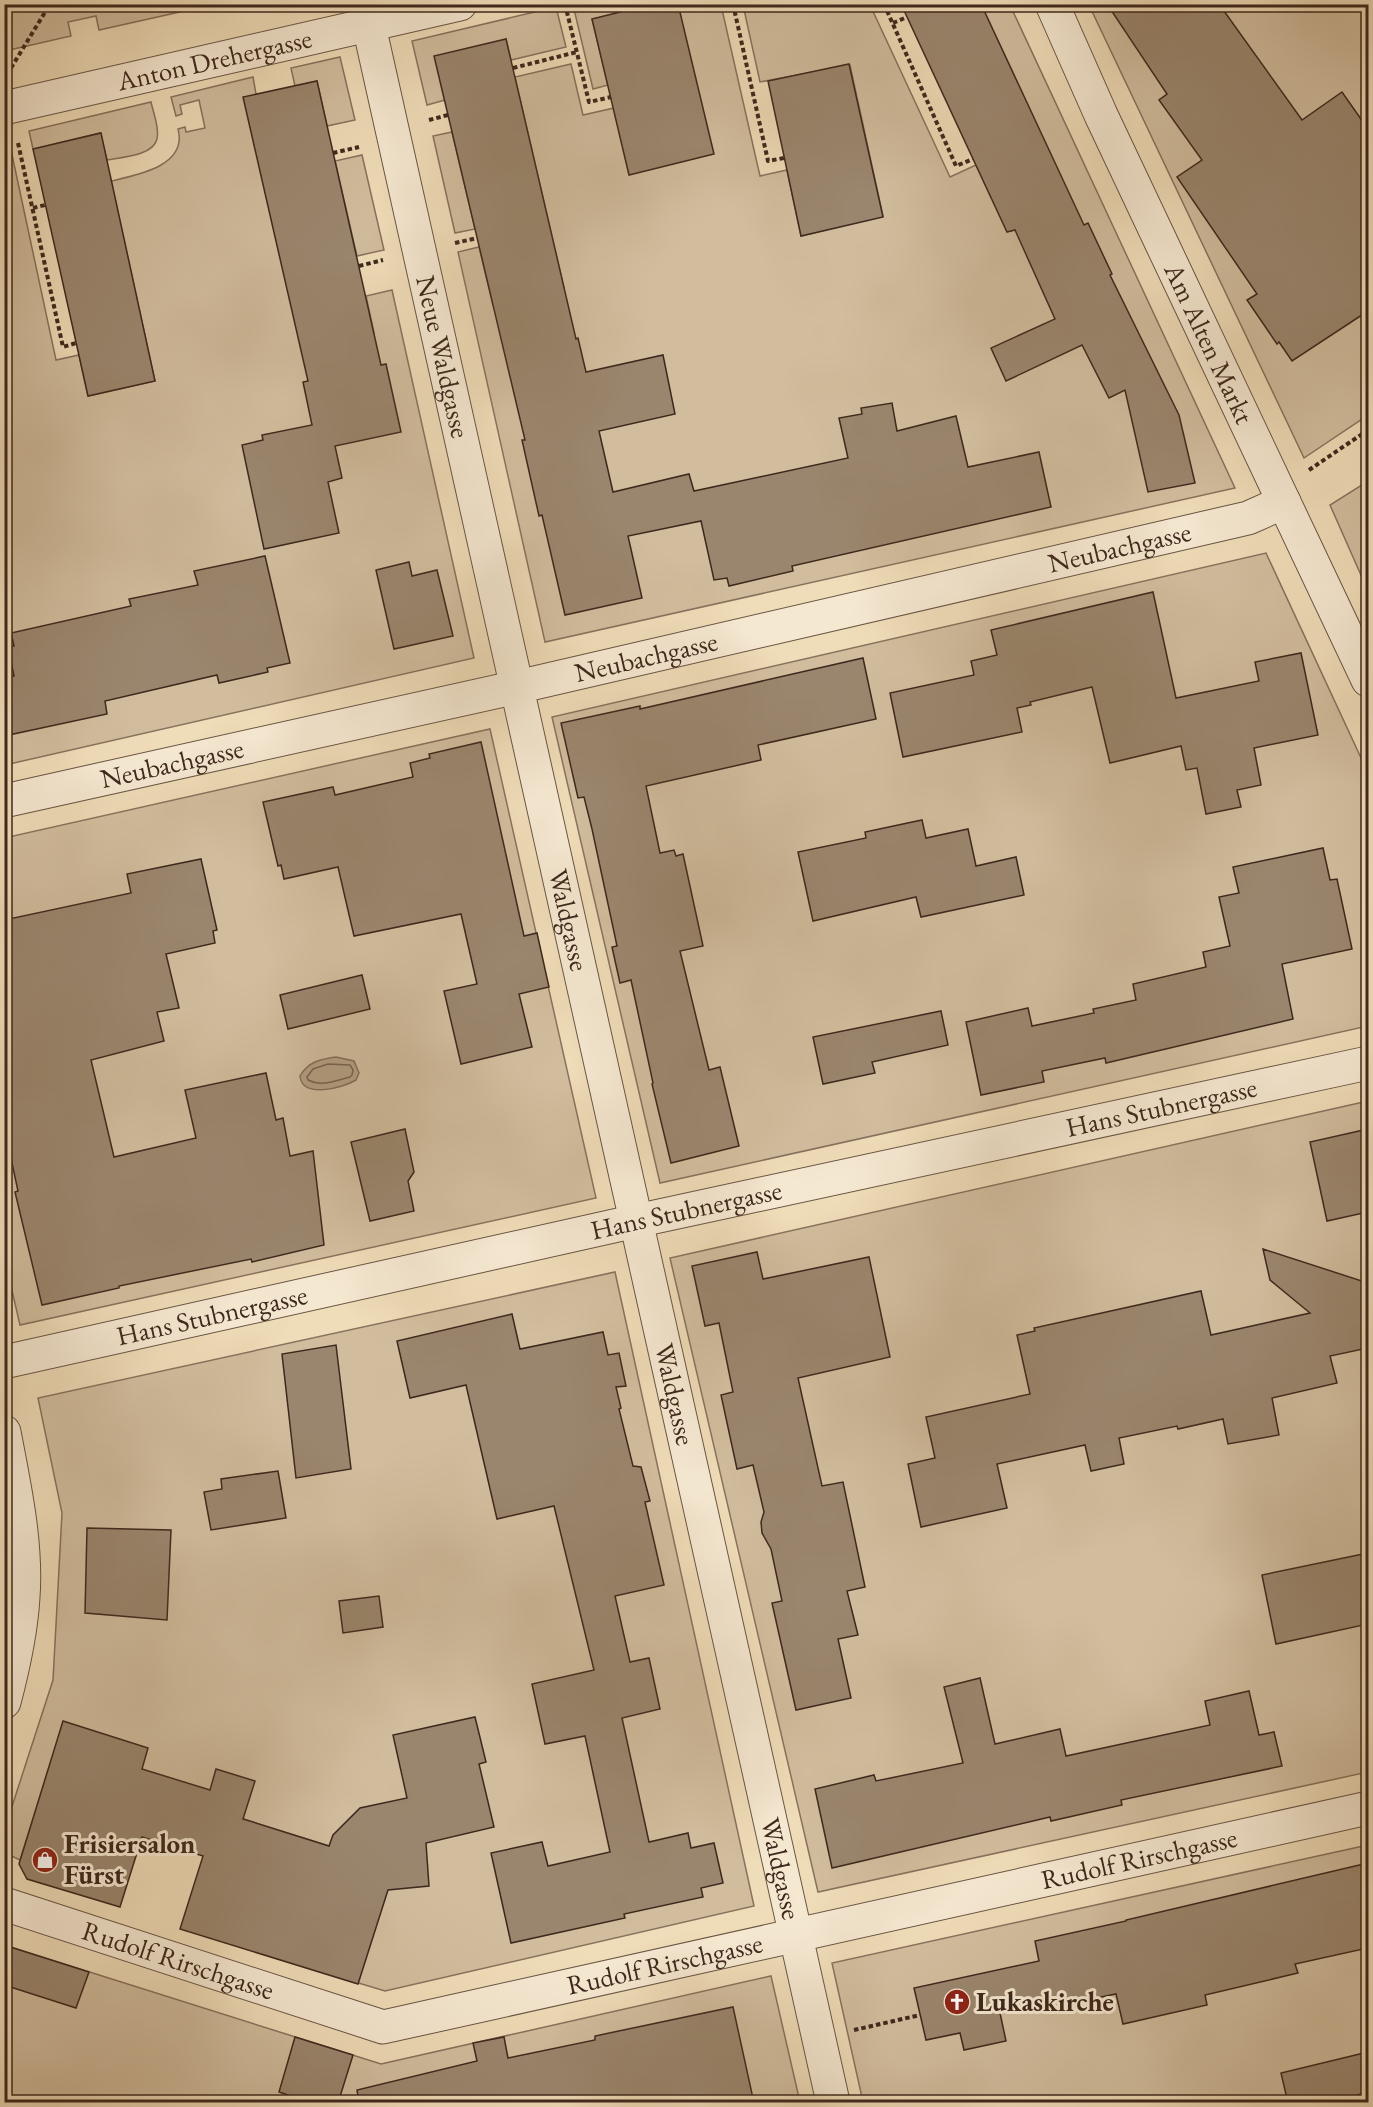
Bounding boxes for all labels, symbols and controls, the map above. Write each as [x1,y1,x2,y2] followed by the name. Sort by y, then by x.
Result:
[113,20,315,99] street label: Anton Drehergasse
[1156,256,1263,430] street label: Am Alten Markt
[408,272,479,441] street label: Neue Waldgasse
[1045,514,1194,581] street label: Neubachgasse
[571,623,721,690] street label: Neubachgasse
[97,730,247,796] street label: Neubachgasse
[541,866,598,974] street label: Waldgasse
[1062,1069,1260,1145] street label: Hans Stubnergasse
[587,1172,785,1248] street label: Hans Stubnergasse
[113,1277,311,1353] street label: Hans Stubnergasse
[647,1340,704,1448] street label: Waldgasse
[753,1814,810,1923] street label: Waldgasse
[1038,1820,1240,1897] street label: Rudolf Rirschgasse
[64,1826,195,1892] place label: Frisiersalon Fürst
[30,1845,60,1875] shop icon: Frisiersalon Fürst
[78,1913,279,2007] street label: Rudolf Rirschgasse
[563,1925,766,2003] street label: Rudolf Rirschgasse
[976,1984,1114,2019] place label: Lukaskirche
[942,1987,972,2017] church icon: Lukaskirche

